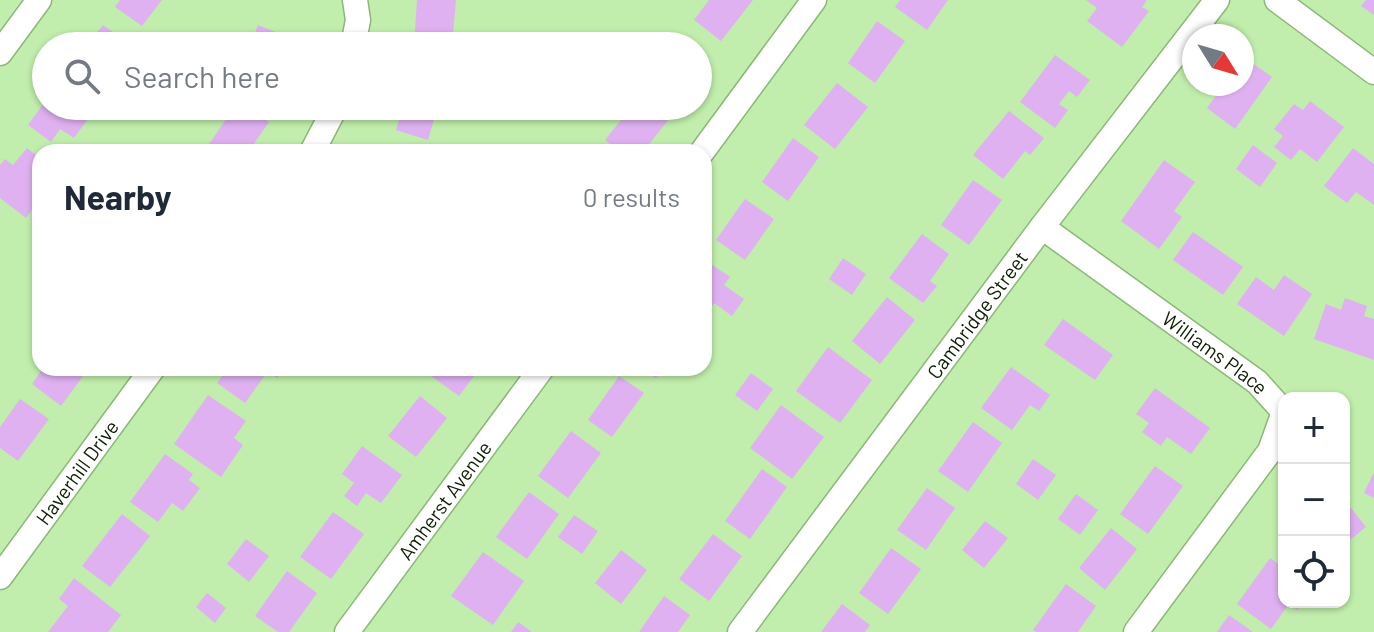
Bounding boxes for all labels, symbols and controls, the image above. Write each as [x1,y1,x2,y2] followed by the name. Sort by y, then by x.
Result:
[1182,24,1254,96] north arrow
[32,32,712,120] search box
[60,54,104,98] icon: search
[124,58,280,94] text: Search here
[64,176,172,217] text: Nearby
[583,181,680,212] text: 0 results
[921,246,1032,383] street label: Cambridge Street
[1158,306,1274,399] street label: Williams Place
[1278,392,1350,608] map controls
[1278,392,1350,464] button: +
[30,415,123,529] street label: Haverhill Drive
[393,436,496,564] street label: Amherst Avenue
[1278,464,1350,536] button: −
[1278,536,1350,608] button: locate

